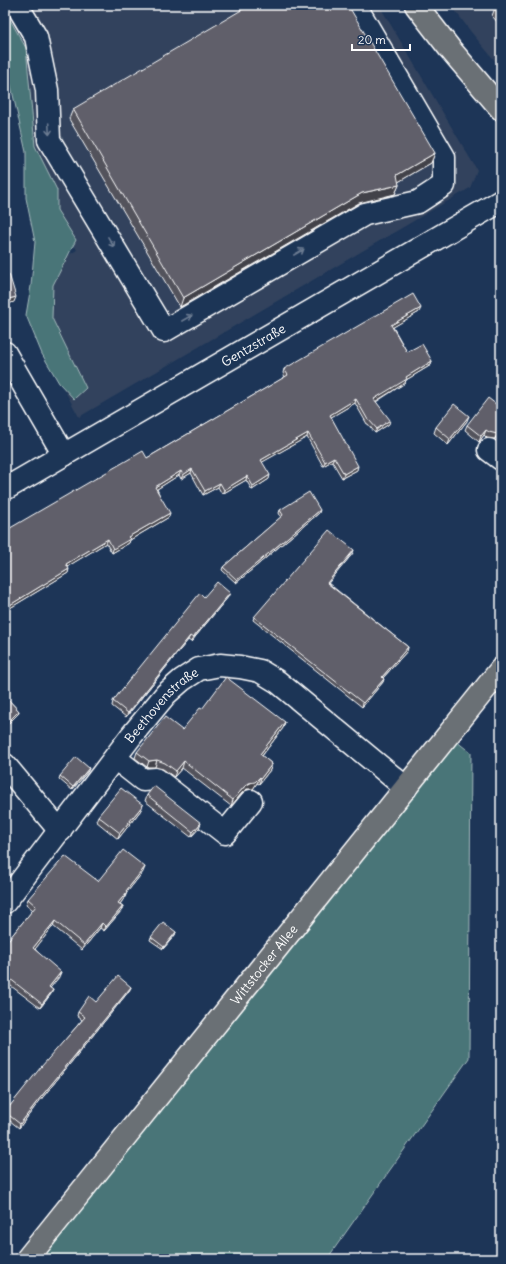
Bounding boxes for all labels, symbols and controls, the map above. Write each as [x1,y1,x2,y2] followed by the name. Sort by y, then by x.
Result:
[352,26,410,52] scale bar
[358,32,386,47] text: 20 m
[45,122,52,135] one-way arrow
[107,236,115,248] one-way arrow
[293,248,305,256] one-way arrow
[181,314,193,322] one-way arrow
[218,320,288,370] street label: Gentzstraße
[121,663,201,746] street label: Beethovenstraße
[226,921,301,1008] street label: Wittstocker Allee

